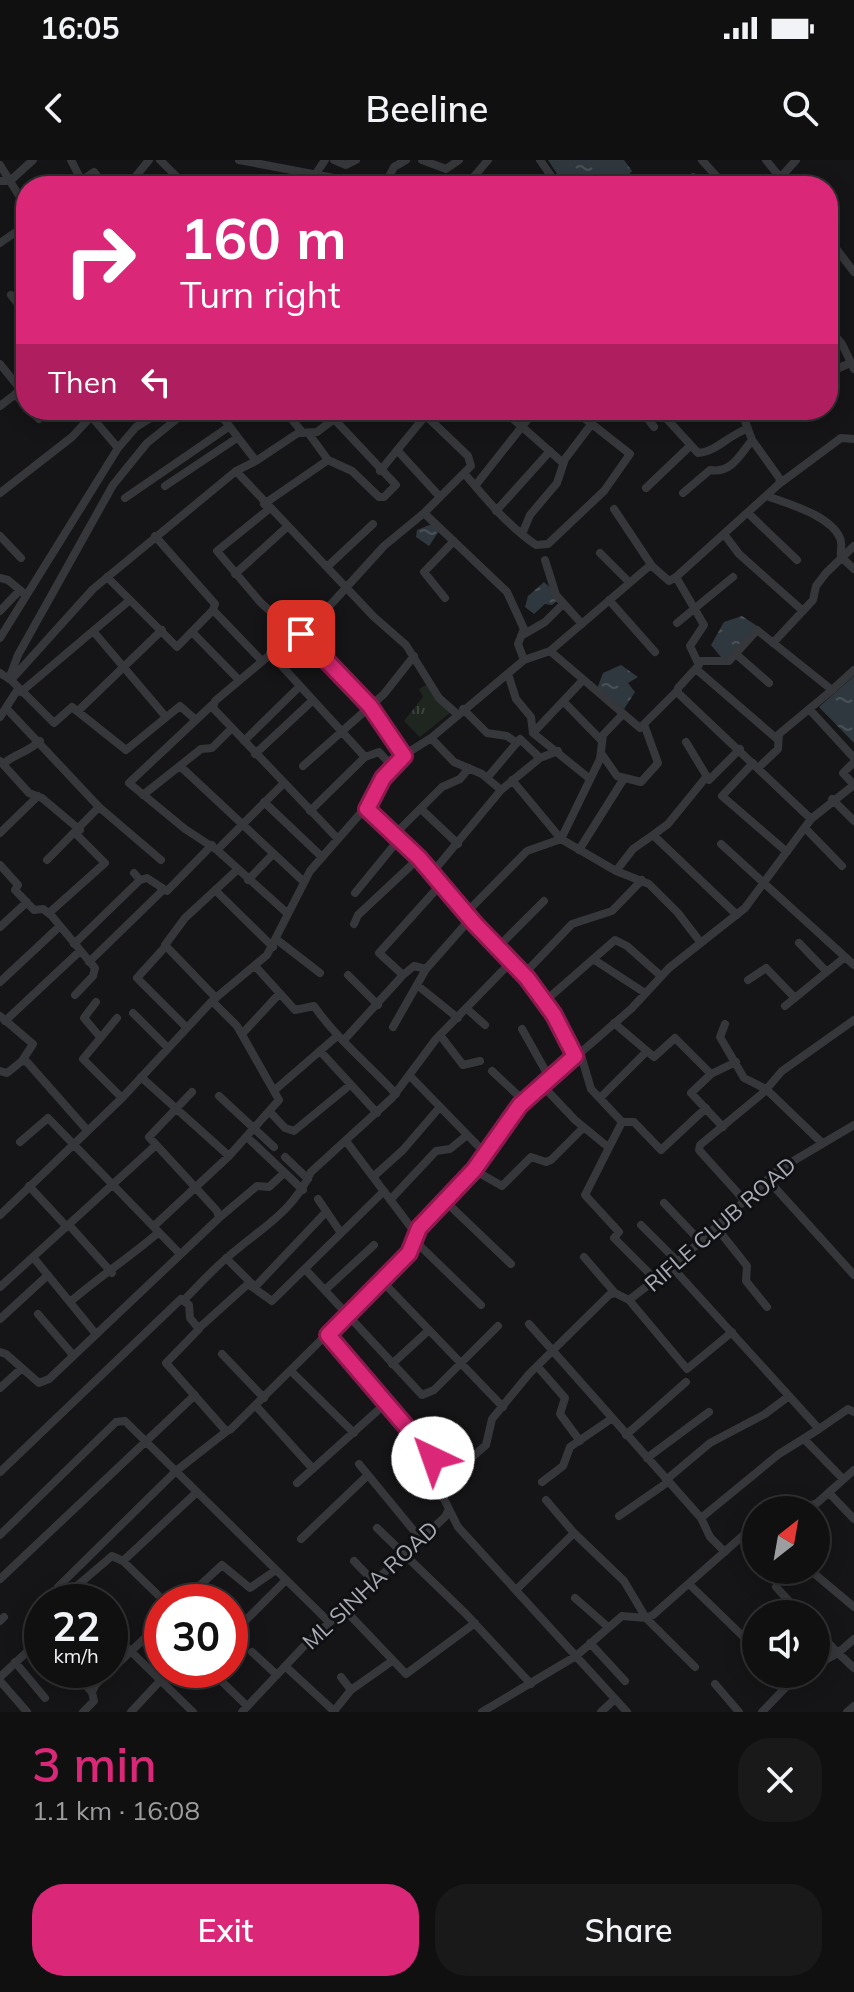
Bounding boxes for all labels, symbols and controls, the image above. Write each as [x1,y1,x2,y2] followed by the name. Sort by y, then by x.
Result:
[40,9,119,47] text: 16:05
[32,86,76,130] icon: back
[366,86,488,131] text: Beeline
[778,86,822,130] icon: search
[180,203,347,273] text: 160 m
[48,208,152,312] icon: right
[180,272,341,317] text: Turn right
[134,360,178,404] icon: left
[48,363,118,401] text: Then
[267,600,335,668] pin
[279,612,323,656] icon: arrive
[639,1151,801,1297] street label: RIFLE CLUB ROAD
[391,1416,475,1500] position arrow
[742,1496,830,1584] north arrow
[742,1496,830,1688] map controls
[296,1515,444,1655] street label: ML SINHA ROAD
[144,1584,248,1688] speed limit sign: 30
[742,1600,830,1688] button: sound
[52,1601,100,1651] text: 22
[53,1643,99,1668] text: km/h
[32,1734,157,1794] text: 3 min
[738,1738,822,1822] button: close
[32,1794,200,1827] text: 1.1 km · 16:08
[32,1884,419,1976] button: Exit
[435,1884,822,1976] button: Share

